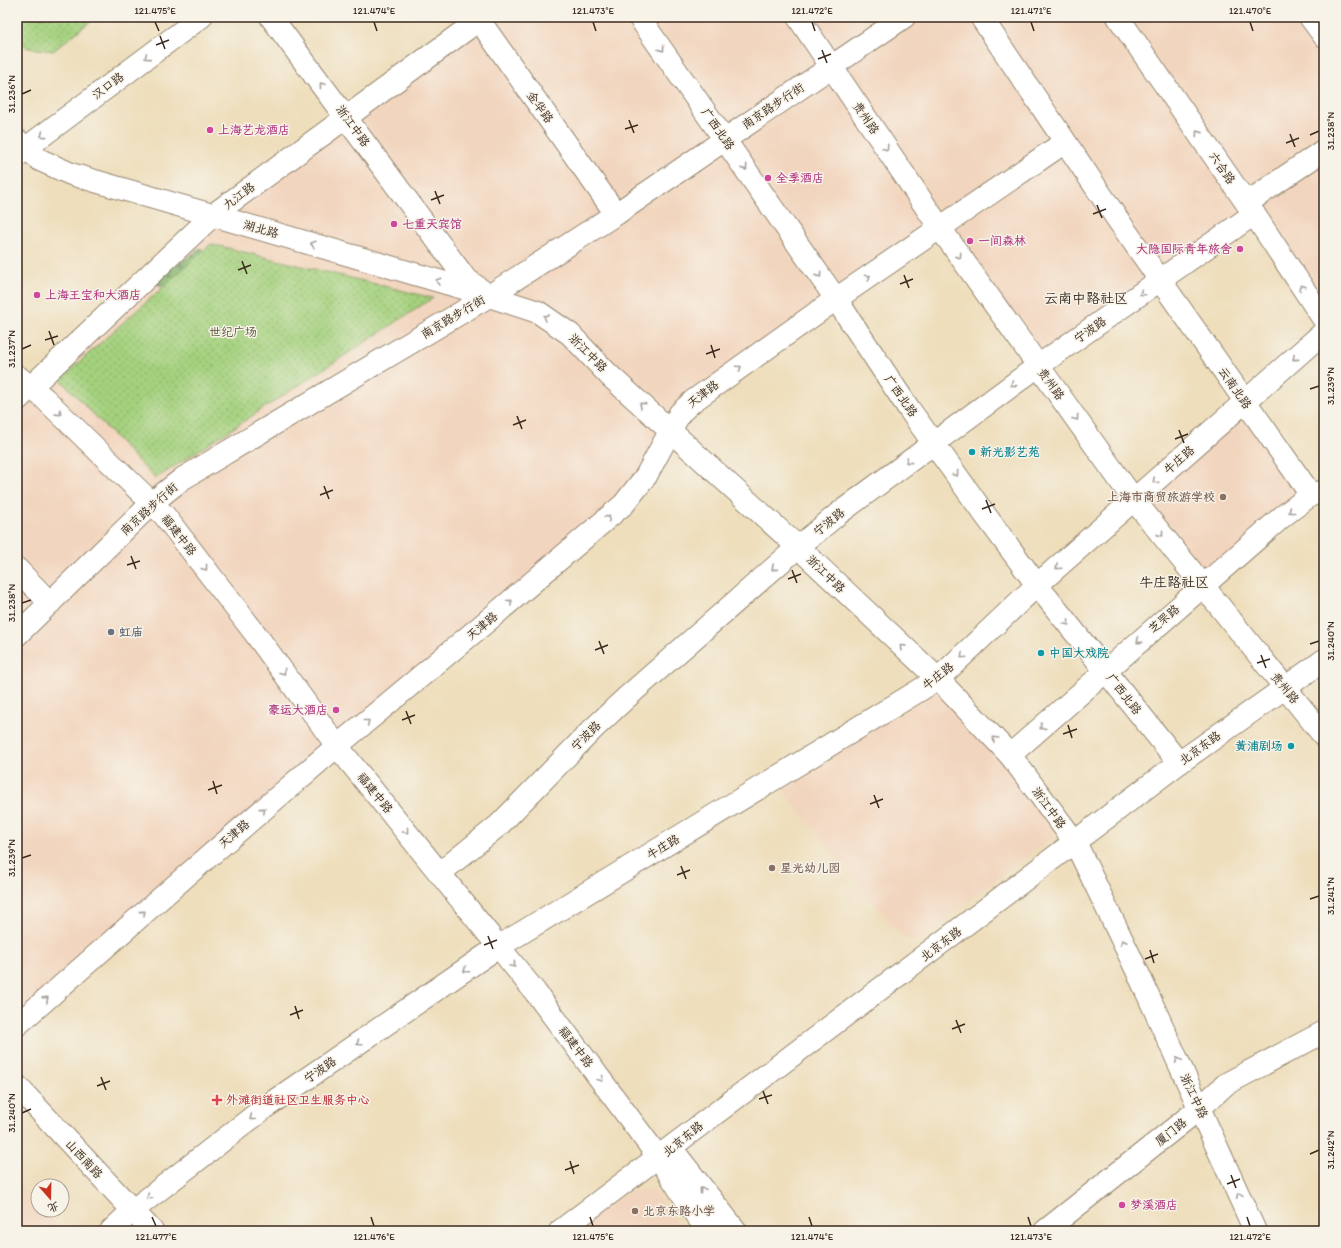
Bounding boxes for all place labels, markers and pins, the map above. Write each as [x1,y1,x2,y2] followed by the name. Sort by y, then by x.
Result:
[218,123,290,137] place label: 上海艺龙酒店
[205,125,215,135] marker: 上海艺龙酒店
[776,171,824,185] place label: 全季酒店
[763,173,773,183] marker: 全季酒店
[402,217,462,231] place label: 七重天宾馆
[389,219,399,229] marker: 七重天宾馆
[978,234,1026,248] place label: 一间森林
[965,236,975,246] marker: 一间森林
[1136,242,1232,256] place label: 大隐国际青年旅舍
[1235,244,1245,254] marker: 大隐国际青年旅舍
[45,288,141,302] place label: 上海王宝和大酒店
[32,290,42,300] marker: 上海王宝和大酒店
[980,445,1040,459] place label: 新光影艺苑
[967,447,977,457] marker: 新光影艺苑
[1107,490,1215,504] place label: 上海市商贸旅游学校
[1218,492,1228,502] marker: 上海市商贸旅游学校
[119,625,143,639] place label: 虹庙
[106,627,116,637] marker: 虹庙
[1049,646,1109,660] place label: 中国大戏院
[1036,648,1046,658] marker: 中国大戏院
[268,703,328,717] place label: 豪运大酒店
[331,705,341,715] marker: 豪运大酒店
[1235,739,1283,753] place label: 黄浦剧场
[1286,741,1296,751] marker: 黄浦剧场
[780,861,840,875] place label: 星光幼儿园
[767,863,777,873] marker: 星光幼儿园
[226,1093,370,1107] place label: 外滩街道社区卫生服务中心
[211,1094,223,1106] marker: 外滩街道社区卫生服务中心
[1130,1198,1178,1212] place label: 梦溪酒店
[1117,1200,1127,1210] marker: 梦溪酒店
[643,1204,715,1218] place label: 北京东路小学
[630,1206,640,1216] marker: 北京东路小学

